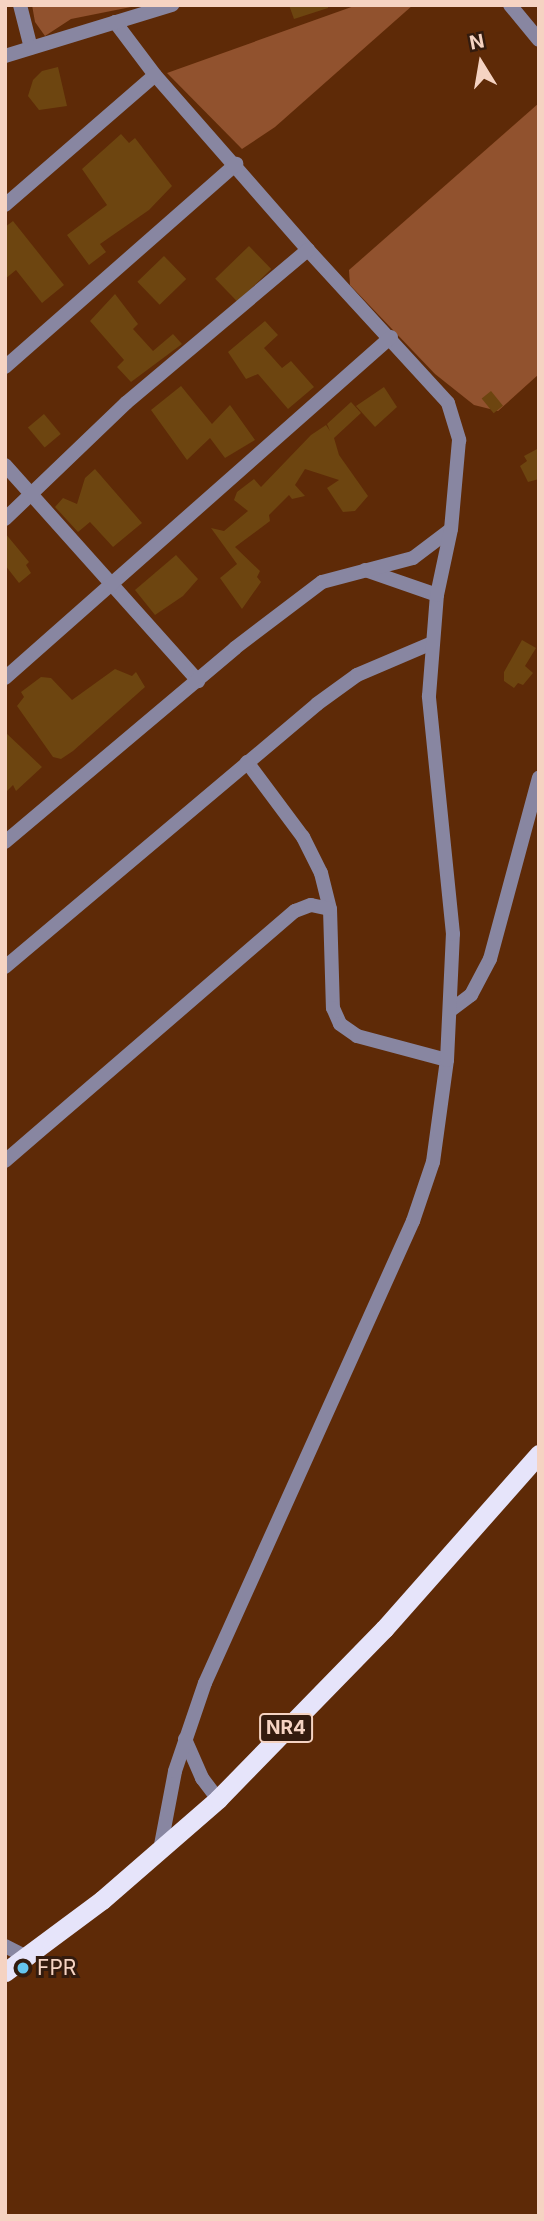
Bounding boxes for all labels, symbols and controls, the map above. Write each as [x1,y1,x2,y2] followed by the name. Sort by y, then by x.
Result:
[446,28,516,98] north arrow
[468,29,486,55] text: N
[258,1712,314,1744] road number: NR4
[37,1955,76,1981] place label: FPR
[15,1960,31,1976] marker: FPR

